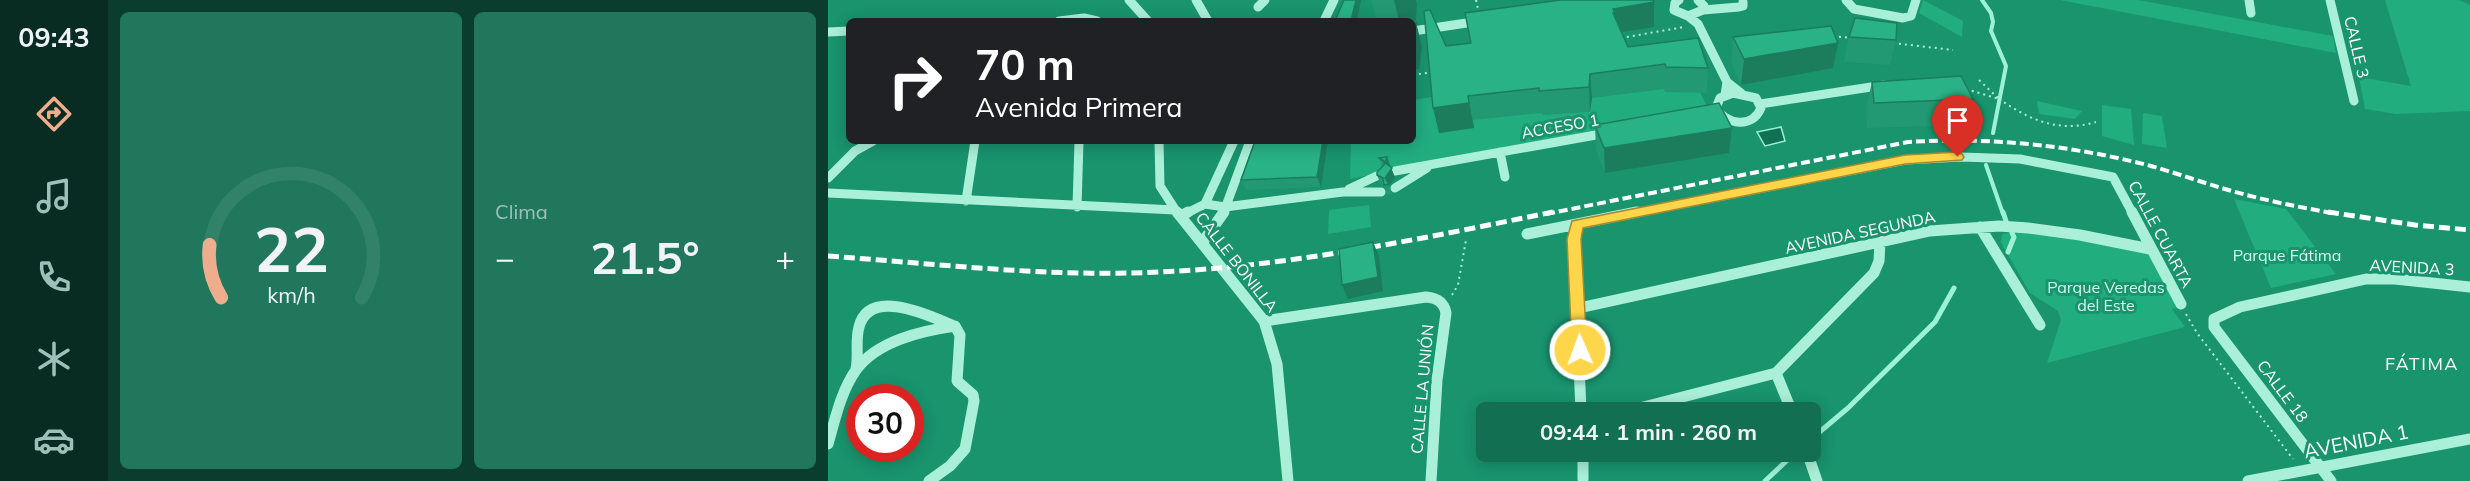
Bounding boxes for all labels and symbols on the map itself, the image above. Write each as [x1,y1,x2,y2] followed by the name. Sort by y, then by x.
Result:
[2340,14,2374,80] street label: CALLE 3
[1932,95,1983,157] pin
[1520,109,1600,143] street label: ACCESO 1
[2124,177,2198,291] street label: CALLE CUARTA
[1783,206,1937,258] street label: AVENIDA SEGUNDA
[1192,208,1282,316] street label: CALLE BONILLA
[2233,245,2341,265] park label: Parque Fátima
[2369,255,2455,279] street label: AVENIDA 3
[2047,277,2165,315] park label: Parque Veredas del Este
[1548,318,1612,382] position arrow
[1406,323,1438,455] street label: CALLE LA UNIÓN
[2385,352,2459,375] district label: FÁTIMA
[2253,356,2313,426] street label: CALLE 18
[846,384,924,462] speed limit sign: 30
[2302,419,2410,463] street label: AVENIDA 1

